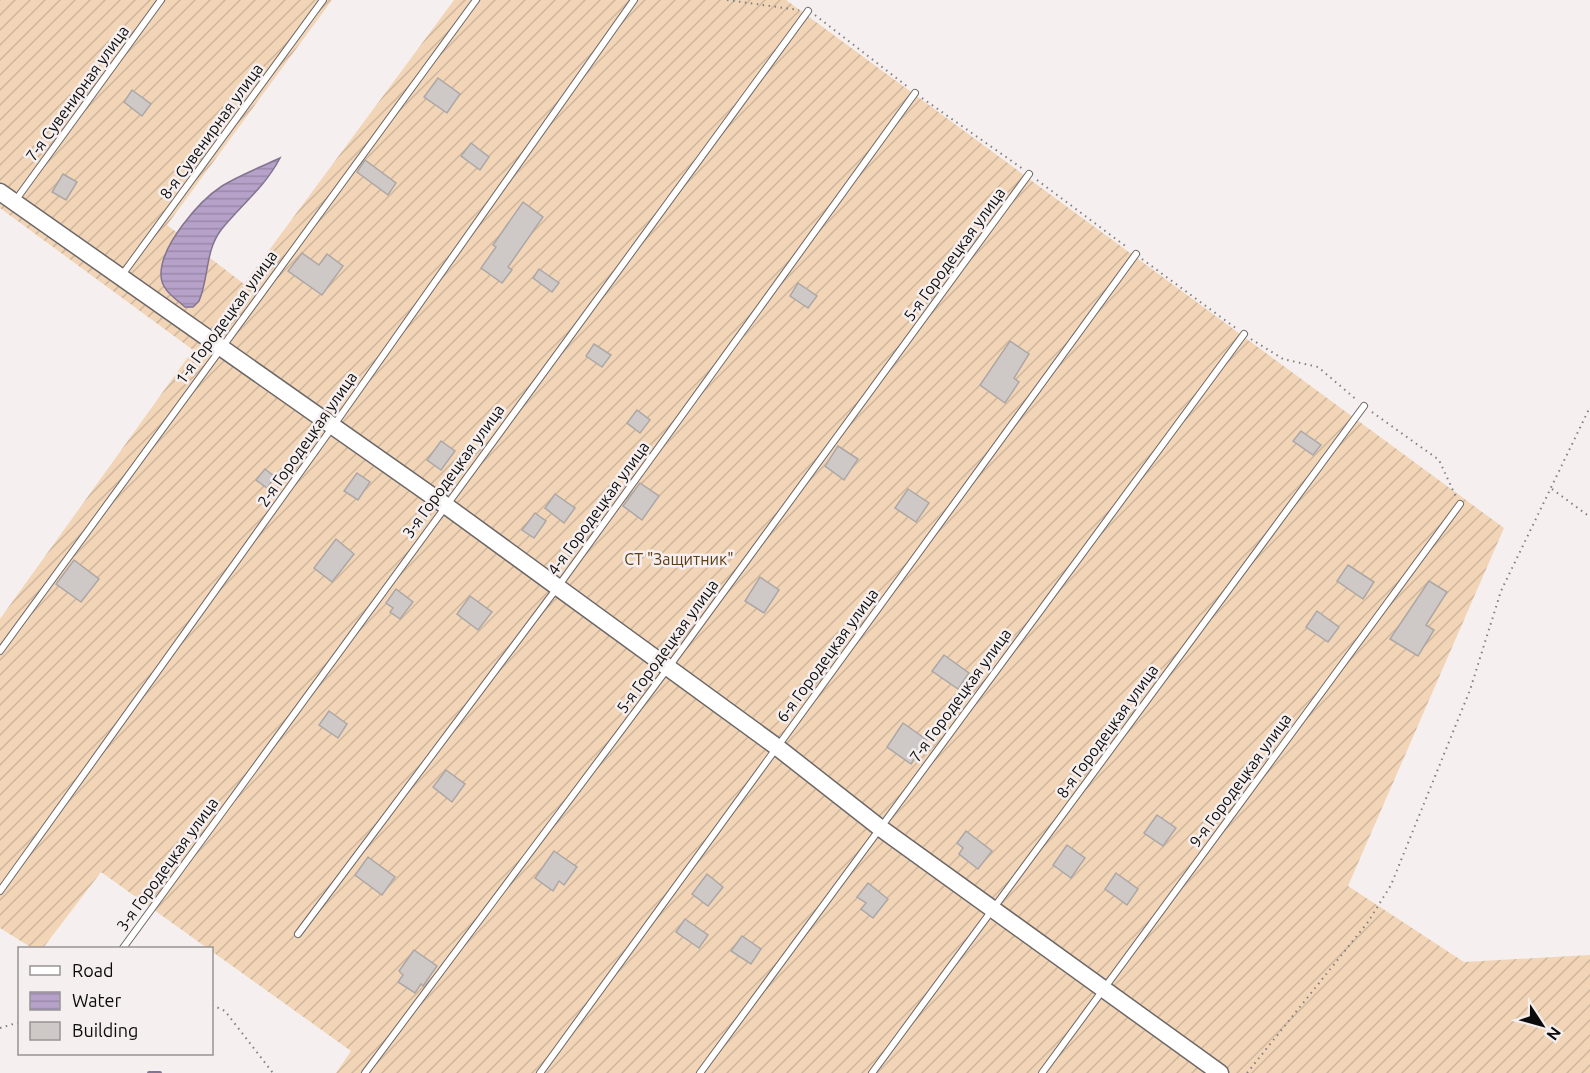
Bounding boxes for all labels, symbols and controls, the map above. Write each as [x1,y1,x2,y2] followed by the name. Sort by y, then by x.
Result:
[22,22,132,164] street label: 7-я Сувенирная улица
[156,60,266,202] street label: 8-я Сувенирная улица
[900,184,1008,324] street label: 5-я Городецкая улица
[172,247,280,387] street label: 1-я Городецкая улица
[254,368,360,510] street label: 2-я Городецкая улица
[399,401,507,541] street label: 3-я Городецкая улица
[544,438,652,578] street label: 4-я Городецкая улица
[624,550,734,568] park label: СТ "Защитник"
[613,576,721,716] street label: 5-я Городецкая улица
[773,585,881,725] street label: 6-я Городецкая улица
[906,625,1014,765] street label: 7-я Городецкая улица
[1053,661,1161,801] street label: 8-я Городецкая улица
[1186,710,1294,850] street label: 9-я Городецкая улица
[113,794,221,934] street label: 3-я Городецкая улица
[18,947,213,1055] legend
[72,960,114,980] text: Road
[72,990,122,1010] text: Water
[1512,995,1572,1055] north arrow
[72,1020,138,1040] text: Building
[1543,1024,1565,1044] text: N

